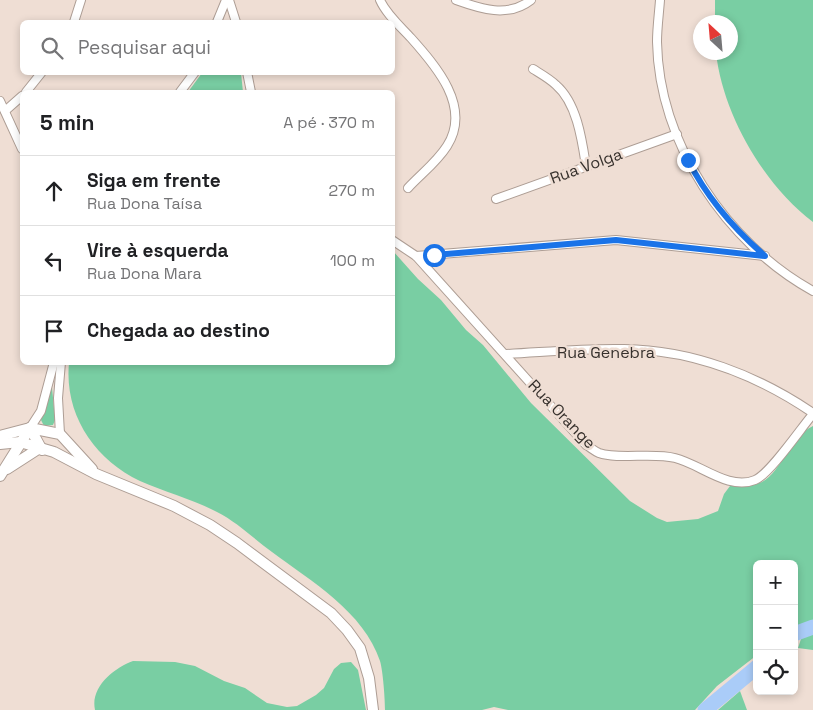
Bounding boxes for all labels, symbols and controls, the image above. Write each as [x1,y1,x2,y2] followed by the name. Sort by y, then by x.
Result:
[693,15,738,60] north arrow
[20,20,395,75] search box
[38,34,66,62] icon: search
[78,35,211,60] text: Pesquisar aqui
[40,109,94,136] text: 5 min
[283,112,375,133] text: A pé · 370 m
[547,143,625,189] street label: Rua Volga
[677,149,700,172] route end
[87,168,221,193] text: Siga em frente
[40,177,68,205] icon: ahead
[328,180,375,201] text: 270 m
[87,193,202,214] text: Rua Dona Taísa
[87,238,229,263] text: Vire à esquerda
[423,244,446,267] route start
[40,247,68,275] icon: left
[330,250,375,271] text: 100 m
[87,263,202,284] text: Rua Dona Mara
[40,317,68,345] icon: arrive
[87,318,270,343] text: Chegada ao destino
[557,342,655,363] street label: Rua Genebra
[524,375,600,453] street label: Rua Orange
[753,560,798,695] map controls
[753,560,798,605] button: +
[753,605,798,650] button: −
[753,650,798,695] button: locate

